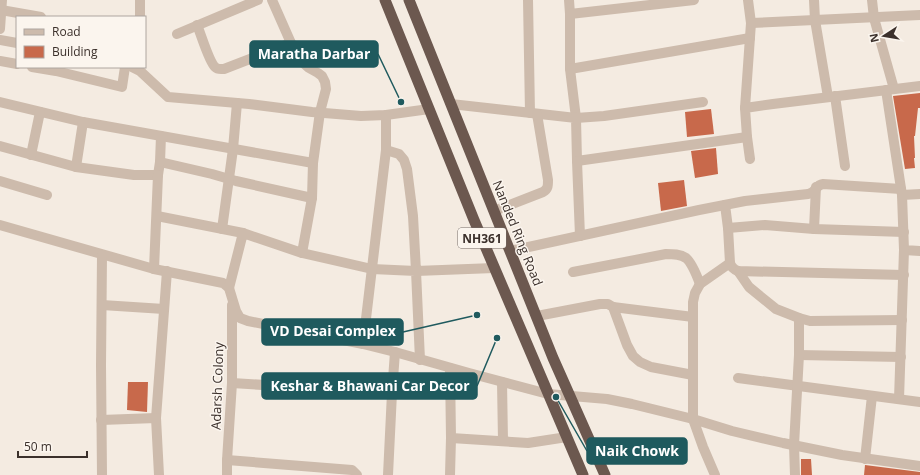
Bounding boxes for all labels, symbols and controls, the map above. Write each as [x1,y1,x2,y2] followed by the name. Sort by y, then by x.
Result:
[16,16,146,68] legend
[864,16,904,56] north arrow
[52,23,81,40] text: Road
[865,32,882,44] text: N
[250,41,378,67] callout: Maratha Darbar
[52,43,98,60] text: Building
[258,44,371,63] text: Maratha Darbar
[489,178,547,288] street label: Nanded Ring Road
[458,228,506,248] road number: NH361
[262,319,403,345] callout: VD Desai Complex
[270,321,397,340] text: VD Desai Complex
[206,341,228,430] street label: Adarsh Colony
[262,373,477,399] callout: Keshar & Bhawani Car Decor
[270,376,470,395] text: Keshar & Bhawani Car Decor
[18,433,87,459] scale bar
[24,438,52,455] text: 50 m
[587,438,687,464] callout: Naik Chowk
[595,441,679,460] text: Naik Chowk

